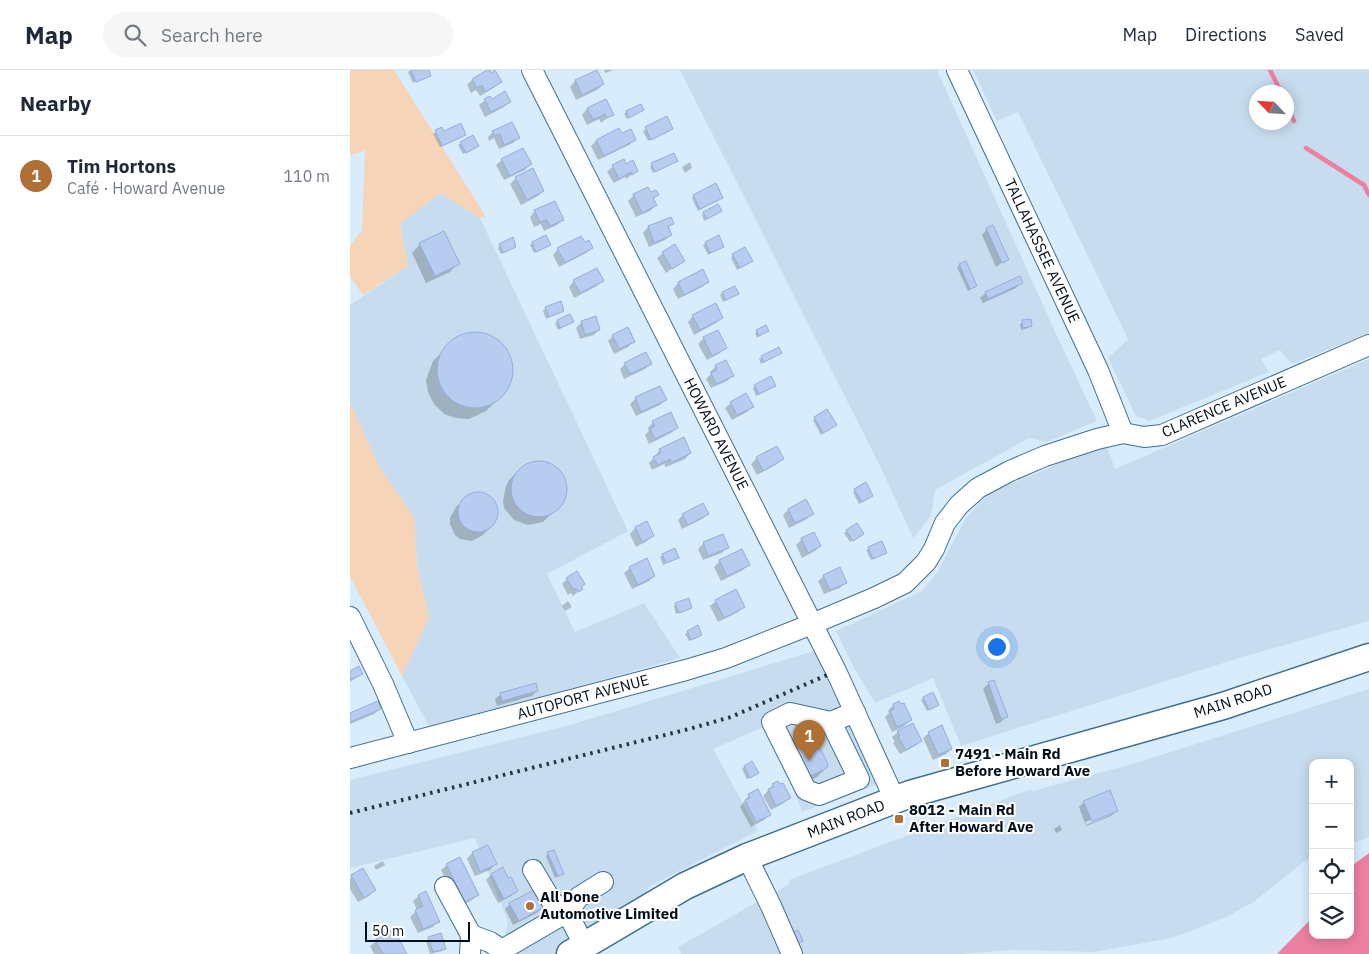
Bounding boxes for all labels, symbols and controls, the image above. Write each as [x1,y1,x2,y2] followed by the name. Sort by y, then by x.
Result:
[103,12,453,57] search box
[25,19,73,51] text: Map
[121,21,149,49] icon: search
[161,23,263,47] text: Search here
[1122,23,1157,46] text: Map
[1185,23,1267,46] text: Directions
[1295,23,1344,46] text: Saved
[1249,85,1294,130] north arrow
[20,89,91,117] text: Nearby
[67,154,176,178] text: Tim Hortons
[31,166,41,186] text: 1
[283,166,330,186] text: 110 m
[1001,176,1084,326] street label: TALLAHASSEE AVENUE
[67,178,225,198] text: Café · Howard Avenue
[1159,372,1289,441] street label: CLARENCE AVENUE
[680,374,753,493] street label: HOWARD AVENUE
[984,634,1010,660] your location
[515,670,651,723] street label: AUTOPORT AVENUE
[1191,679,1275,722] street label: MAIN ROAD
[793,720,825,761] pin: 1
[955,744,1090,780] place label: 7491 - Main Rd Before Howard Ave
[939,757,951,769] marker: 7491 - Main Rd Before Howard Ave
[1309,759,1354,939] map controls
[1309,759,1354,804] button: +
[804,795,887,842] street label: MAIN ROAD
[909,800,1033,836] place label: 8012 - Main Rd After Howard Ave
[1309,804,1354,849] button: −
[893,813,905,825] marker: 8012 - Main Rd After Howard Ave
[1309,849,1354,894] button: locate
[540,887,678,923] place label: All Done Automotive Limited
[1309,894,1354,939] button: layers
[524,900,536,912] marker: All Done Automotive Limited
[365,919,470,942] scale bar
[372,922,404,940] text: 50 m

